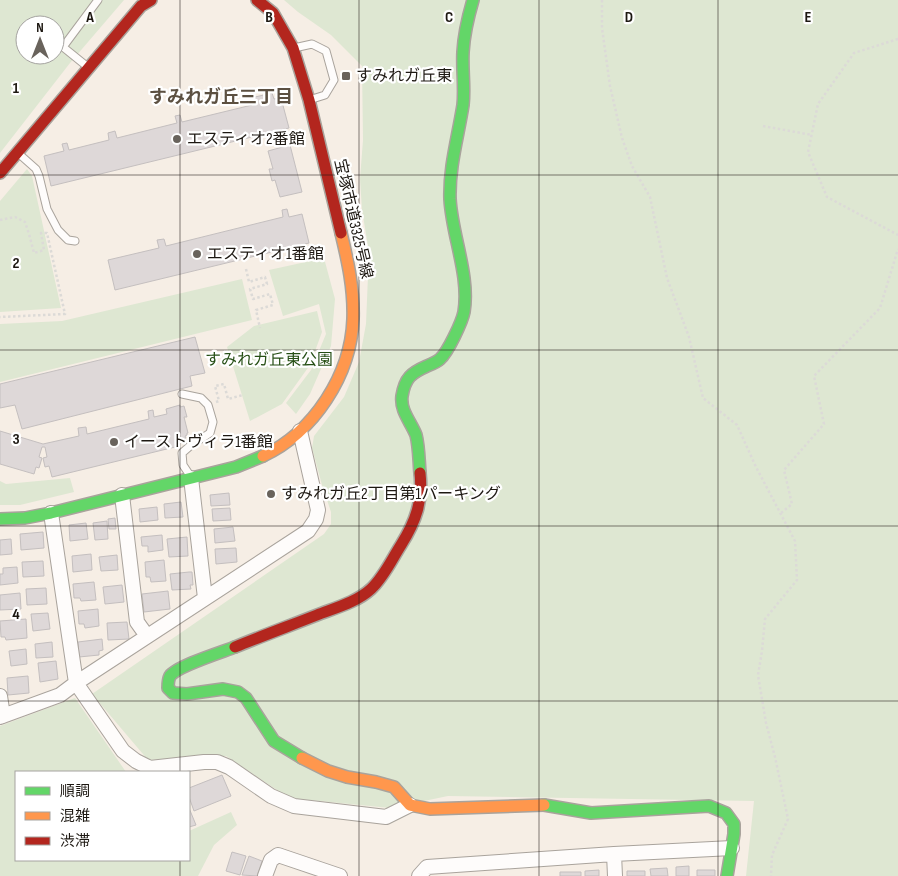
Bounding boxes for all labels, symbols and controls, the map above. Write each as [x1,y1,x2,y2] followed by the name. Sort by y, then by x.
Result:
[85,8,94,27] text: A
[265,8,273,27] text: B
[445,8,453,27] text: C
[625,8,633,27] text: D
[805,8,812,27] text: E
[15,15,65,65] north arrow
[36,19,44,36] text: N
[356,67,452,86] place label: すみれガ丘東
[340,70,352,82] marker: すみれガ丘東
[13,79,20,98] text: 1
[149,87,293,108] district label: すみれガ丘三丁目
[187,130,305,149] place label: エスティオ2番館
[171,133,183,145] marker: エスティオ2番館
[330,157,376,281] street label: 宝塚市道3325号線
[207,245,324,264] place label: エスティオ1番館
[191,248,203,260] marker: エスティオ1番館
[12,254,20,273] text: 2
[205,351,333,370] park label: すみれガ丘東公園
[12,430,20,449] text: 3
[124,433,273,452] place label: イーストヴィラ1番館
[108,436,120,448] marker: イーストヴィラ1番館
[281,485,501,504] place label: すみれガ丘2丁目第1パーキング
[265,488,277,500] marker: すみれガ丘2丁目第1パーキング
[12,605,20,624] text: 4
[15,771,190,861] legend
[60,782,90,801] text: 順調
[60,807,90,826] text: 混雑
[60,832,90,851] text: 渋滞

